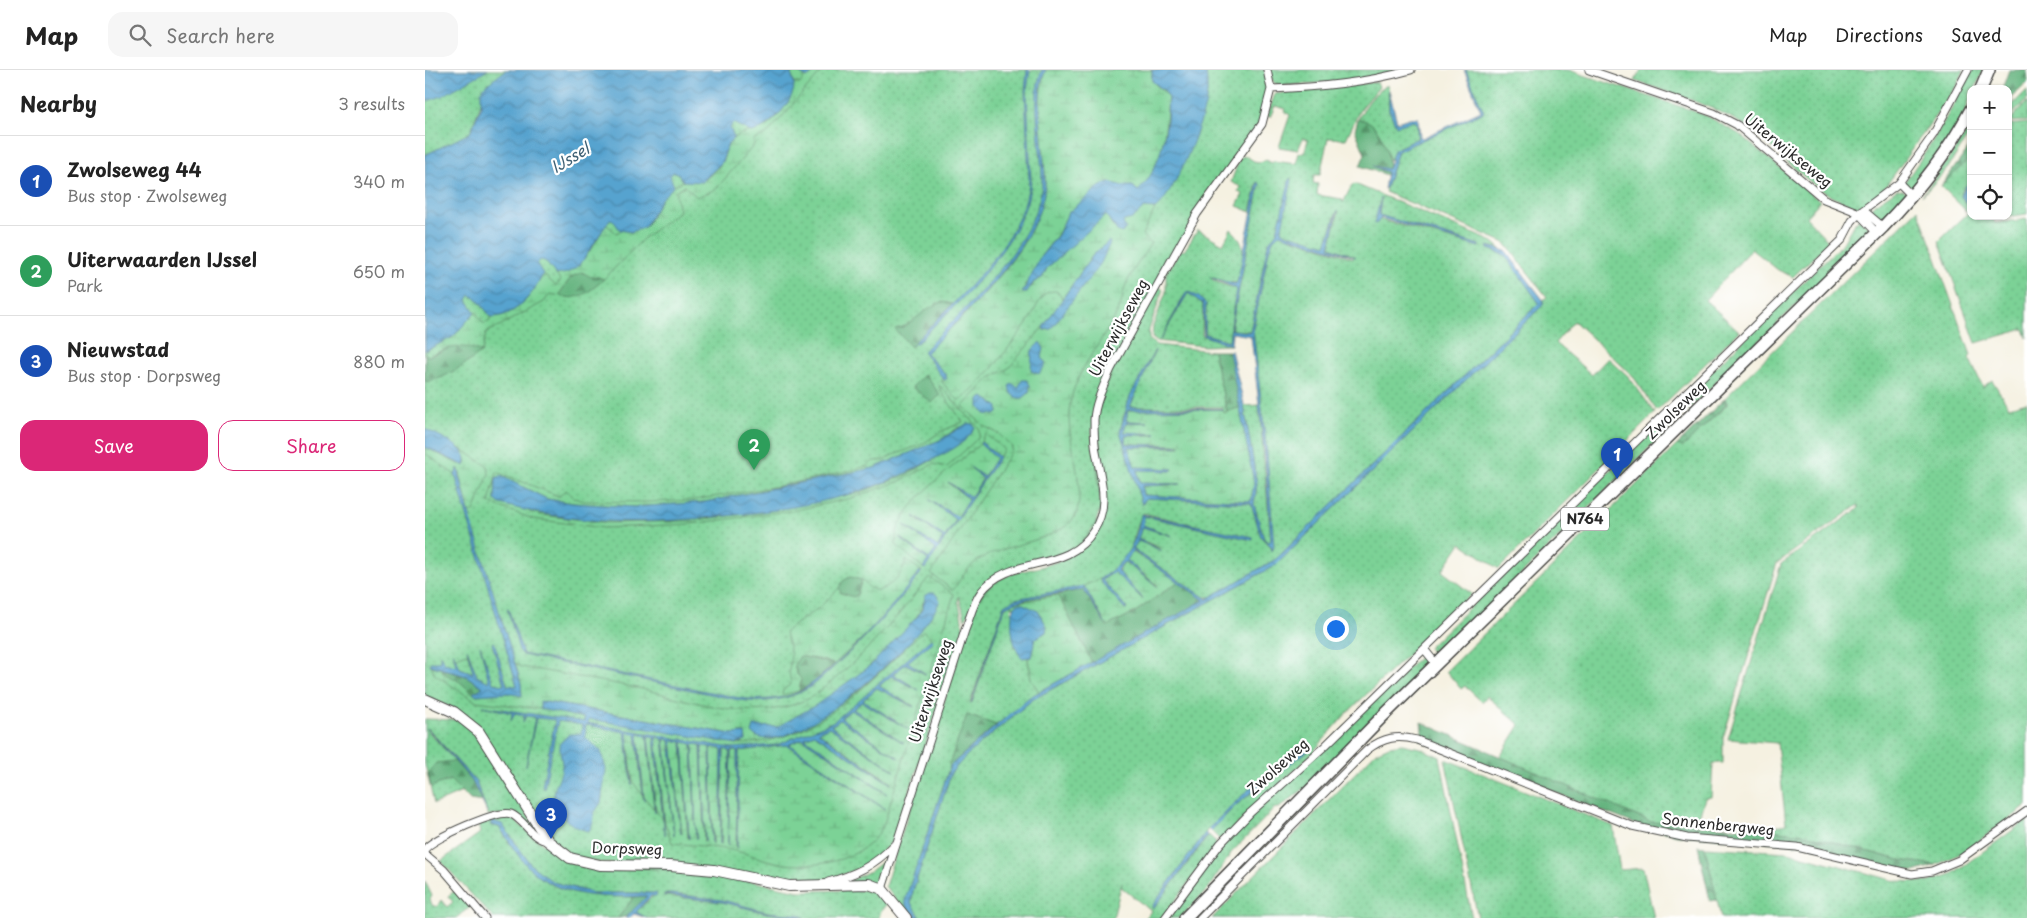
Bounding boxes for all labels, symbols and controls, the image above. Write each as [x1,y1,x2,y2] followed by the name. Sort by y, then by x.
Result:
[108,12,458,57] search box
[25,17,78,53] text: Map
[126,21,154,49] icon: search
[166,21,275,49] text: Search here
[1769,21,1807,48] text: Map
[1835,21,1923,48] text: Directions
[1951,21,2002,48] text: Saved
[1967,85,2012,220] map controls
[1967,85,2012,130] button: +
[20,87,97,119] text: Nearby
[338,91,405,115] text: 3 results
[1740,107,1838,193] street label: Uiterwijkseweg
[1967,130,2012,175] button: −
[546,135,596,178] water label: IJssel
[67,155,202,183] text: Zwolseweg 44
[32,169,40,193] text: 1
[353,169,405,193] text: 340 m
[1967,175,2012,220] button: locate
[67,183,228,207] text: Bus stop · Zwolseweg
[67,245,257,273] text: Uiterwaarden IJssel
[30,259,42,283] text: 2
[353,259,405,283] text: 650 m
[67,273,103,297] text: Park
[1082,274,1153,380] street label: Uiterwijkseweg
[67,335,169,363] text: Nieuwstad
[31,349,41,373] text: 3
[353,349,405,373] text: 880 m
[67,363,221,387] text: Bus stop · Dorpsweg
[1639,374,1710,444] street label: Zwolseweg
[20,420,208,471] button: Save
[218,420,405,471] button: Share
[738,429,770,470] pin: 2
[1601,438,1633,479] pin: 1
[1561,508,1609,530] road number: N764
[1323,616,1349,642] your location
[902,636,957,746] street label: Uiterwijkseweg
[1241,732,1313,800] street label: Zwolseweg
[535,798,567,839] pin: 3
[1661,806,1776,841] street label: Sonnenbergweg
[591,835,663,860] street label: Dorpsweg

